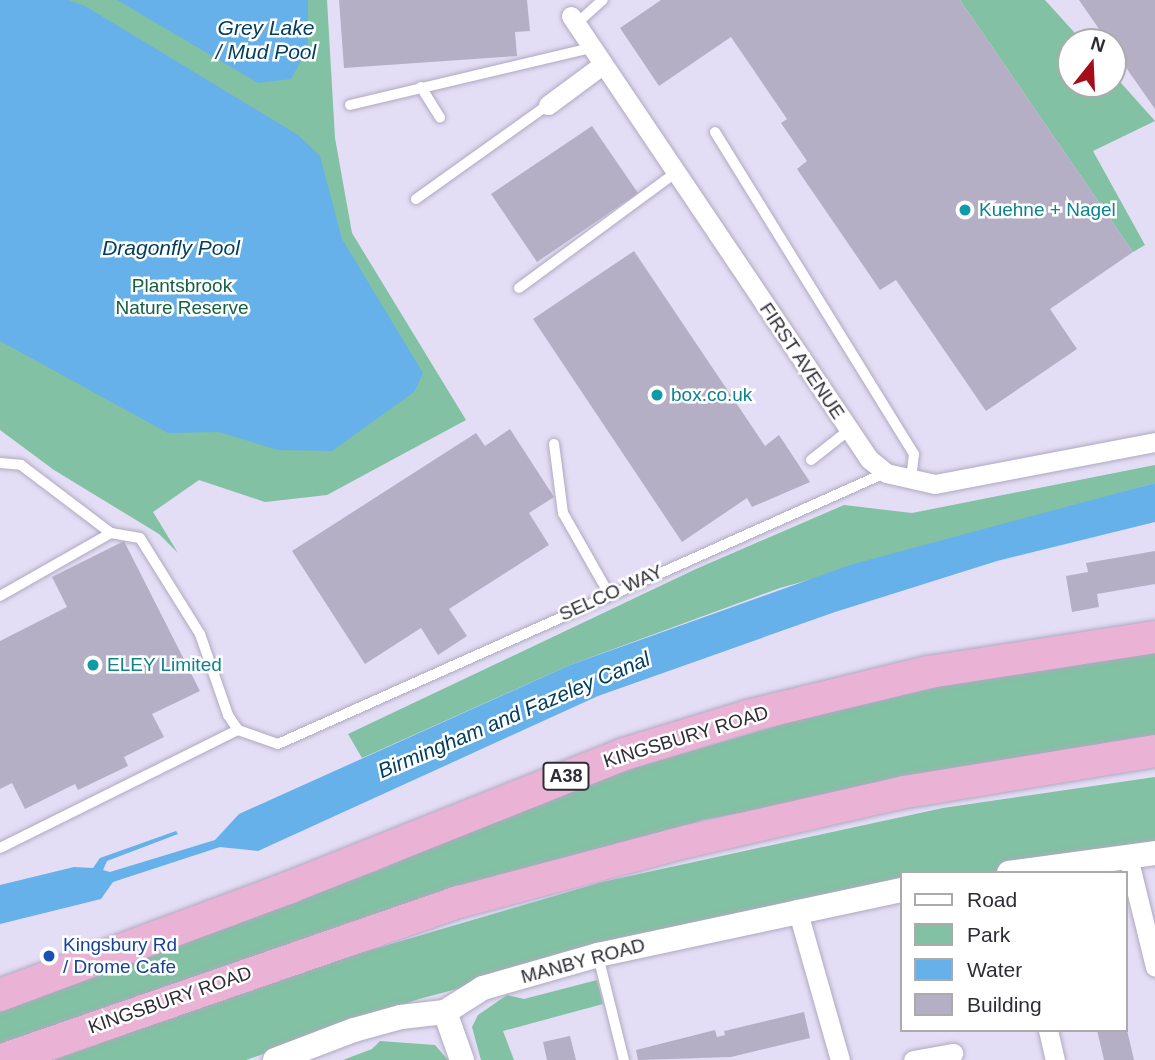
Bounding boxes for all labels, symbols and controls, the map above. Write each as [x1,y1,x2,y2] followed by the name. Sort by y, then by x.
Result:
[216,15,316,65] water label: Grey Lake / Mud Pool
[1057,28,1127,98] north arrow
[1088,32,1108,57] text: N
[979,199,1116,221] place label: Kuehne + Nagel
[957,202,973,218] marker: Kuehne + Nagel
[102,235,240,261] water label: Dragonfly Pool
[115,275,249,319] park label: Plantsbrook Nature Reserve
[754,298,850,424] street label: FIRST AVENUE
[671,384,752,406] place label: box.co.uk
[649,387,665,403] marker: box.co.uk
[556,560,666,626] street label: SELCO WAY
[374,646,654,784] water label: Birmingham and Fazeley Canal
[107,654,222,676] place label: ELEY Limited
[85,657,101,673] marker: ELEY Limited
[601,701,771,773] street label: KINGSBURY ROAD
[542,762,590,790] road number: A38
[900,871,1127,1032] legend
[967,888,1017,911] text: Road
[967,923,1010,946] text: Park
[518,933,648,989] street label: MANBY ROAD
[63,934,177,978] place label: Kingsbury Rd / Drome Cafe
[41,948,57,964] marker: Kingsbury Rd / Drome Cafe
[967,958,1022,981] text: Water
[85,961,255,1039] street label: KINGSBURY ROAD
[967,993,1042,1016] text: Building

